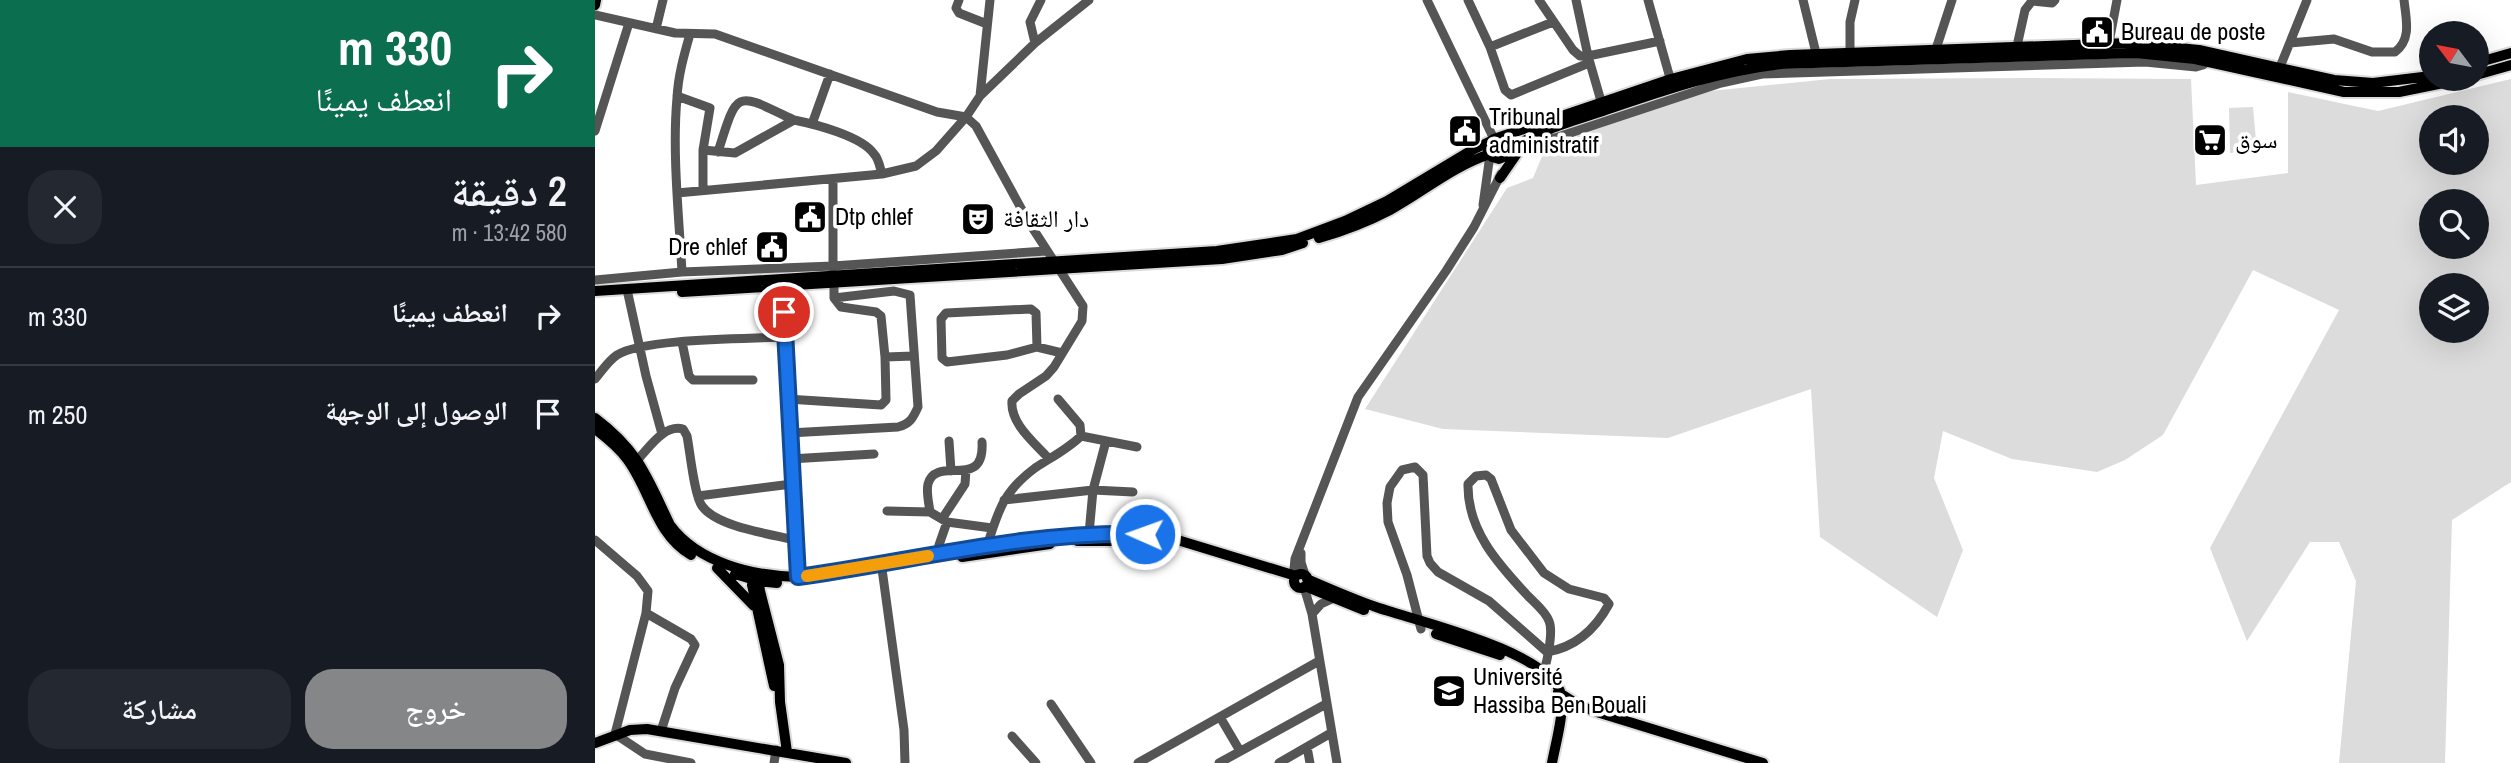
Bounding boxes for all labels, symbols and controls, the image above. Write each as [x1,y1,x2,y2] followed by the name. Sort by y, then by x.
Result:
[2078,13,2116,51] public building icon: Bureau de poste
[338,14,452,80] text: 330 m
[2121,15,2265,47] place label: Bureau de poste
[2419,21,2489,91] north arrow
[2419,21,2489,343] map controls
[476,28,567,119] icon: right
[316,78,452,121] text: انعطف يمينًا
[1489,100,1599,160] place label: Tribunal administratif
[2419,105,2489,175] button: sound
[1446,112,1484,150] public building icon: Tribunal administratif
[2191,121,2229,159] supermarket icon: سوق
[2235,123,2278,155] place label: سوق
[451,163,567,219] text: 2 دقيقة
[28,170,102,244] button: close
[2419,189,2489,259] button: search
[791,198,829,236] public building icon: Dtp chlef
[835,200,913,232] place label: Dtp chlef
[959,200,997,238] theatre icon: دار الثقافة
[1003,202,1089,234] place label: دار الثقافة
[452,217,567,248] text: 580 m · 13:42
[753,228,791,266] public building icon: Dre chlef
[668,230,748,262] place label: Dre chlef
[2419,273,2489,343] button: layers
[754,282,814,342] pin
[765,293,803,331] icon: arrive
[392,295,508,330] text: انعطف يمينًا
[529,297,567,335] icon: right
[28,299,87,334] text: 330 m
[325,393,508,428] text: الوصول إلى الوجهة
[529,395,567,433] icon: arrive
[28,397,87,432] text: 250 m
[1108,497,1182,571] position arrow
[1473,660,1647,720] place label: Université Hassiba Ben Bouali
[28,669,291,749] button: مشاركة
[305,669,567,749] button: خروج
[1430,672,1468,710] school or university icon: Université Hassiba Ben Bouali

